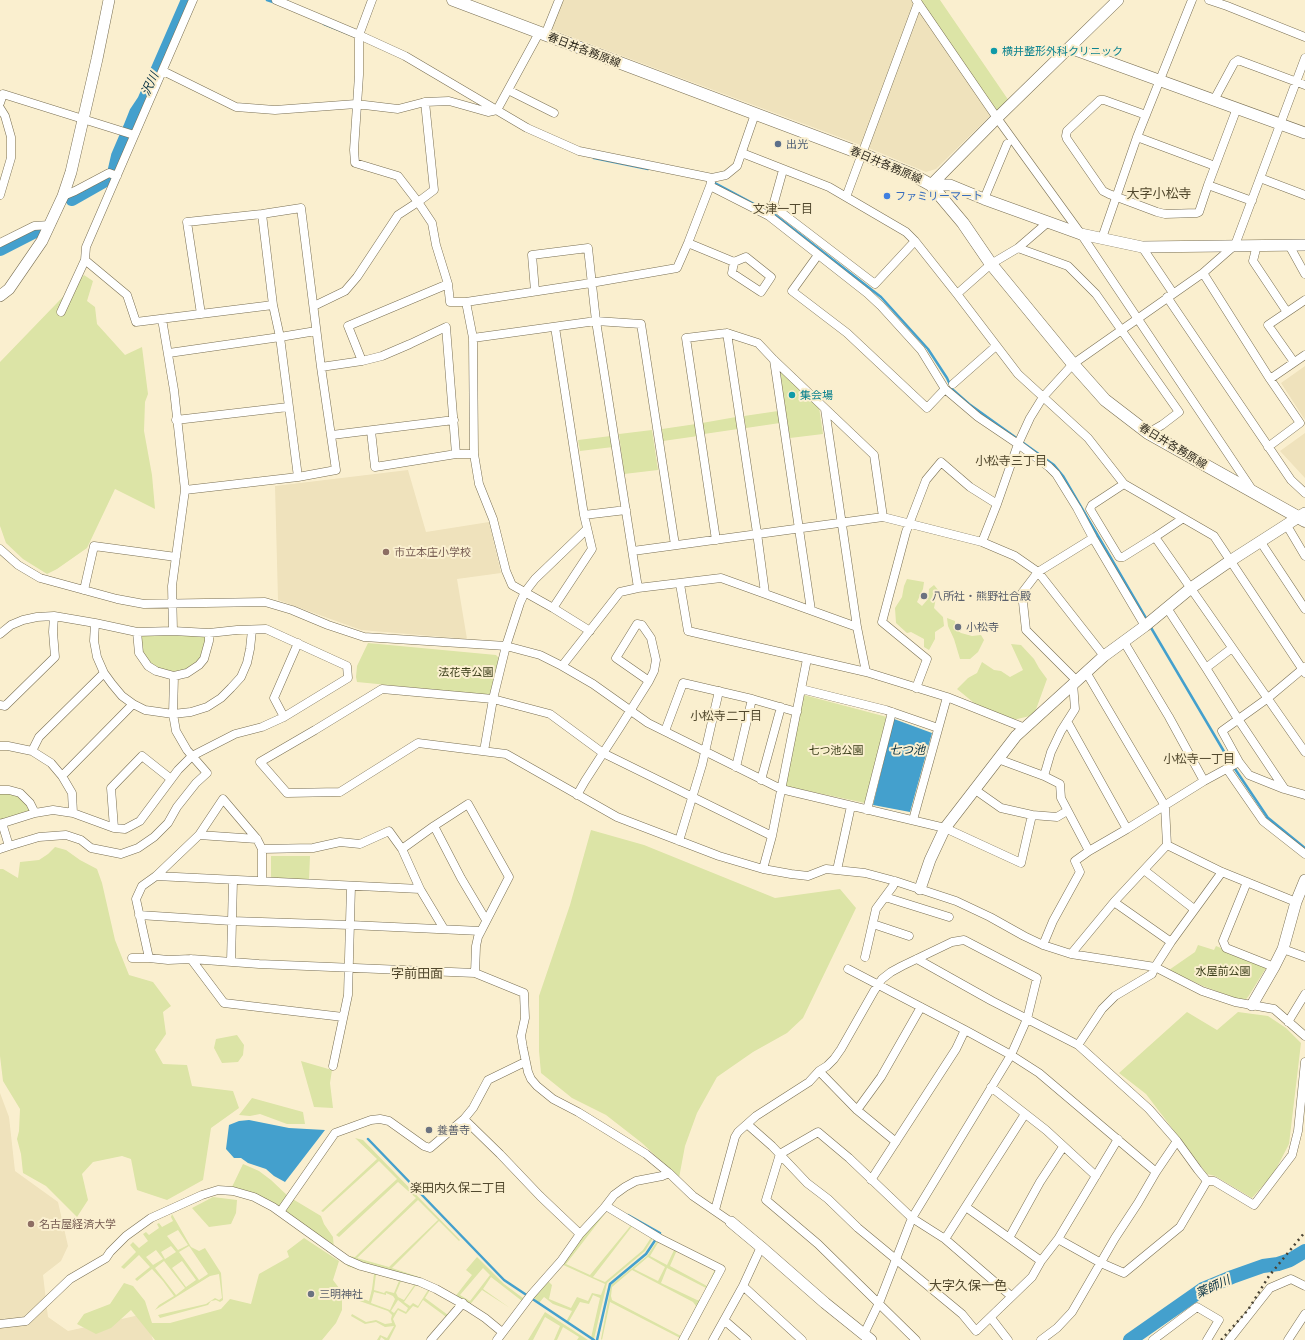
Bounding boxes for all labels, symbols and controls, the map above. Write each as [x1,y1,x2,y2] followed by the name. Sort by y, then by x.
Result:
[546,30,622,70] street label: 春日井各務原線
[1002,44,1123,58] place label: 横井整形外科クリニック
[989,46,999,56] marker: 横井整形外科クリニック
[138,70,162,98] water label: 沢川
[786,137,808,151] place label: 出光
[773,139,783,149] marker: 出光
[848,144,924,186] street label: 春日井各務原線
[1127,186,1191,202] district label: 大字小松寺
[895,189,983,203] place label: ファミリーマート
[882,191,892,201] marker: ファミリーマート
[753,202,813,216] district label: 文津一丁目
[800,388,833,402] place label: 集会場
[787,390,797,400] marker: 集会場
[1137,421,1209,471] street label: 春日井各務原線
[975,454,1047,468] district label: 小松寺三丁目
[394,545,471,559] place label: 市立本庄小学校
[381,547,391,557] marker: 市立本庄小学校
[932,589,1031,603] place label: 八所社・熊野社合殿
[919,591,929,601] marker: 八所社・熊野社合殿
[966,620,999,634] place label: 小松寺
[953,622,963,632] marker: 小松寺
[439,665,493,679] park label: 法花寺公園
[690,709,762,723] district label: 小松寺二丁目
[809,743,863,757] park label: 七つ池公園
[889,743,925,757] water label: 七つ池
[1163,752,1235,766] district label: 小松寺一丁目
[1196,964,1250,978] park label: 水屋前公園
[391,966,443,982] district label: 字前田面
[437,1123,470,1137] place label: 養善寺
[424,1125,434,1135] marker: 養善寺
[410,1181,506,1195] district label: 楽田内久保二丁目
[39,1217,116,1231] place label: 名古屋経済大学
[26,1219,36,1229] marker: 名古屋経済大学
[1194,1273,1232,1301] water label: 薬師川
[929,1278,1007,1294] district label: 大字久保一色
[319,1287,363,1301] place label: 三明神社
[306,1289,316,1299] marker: 三明神社

